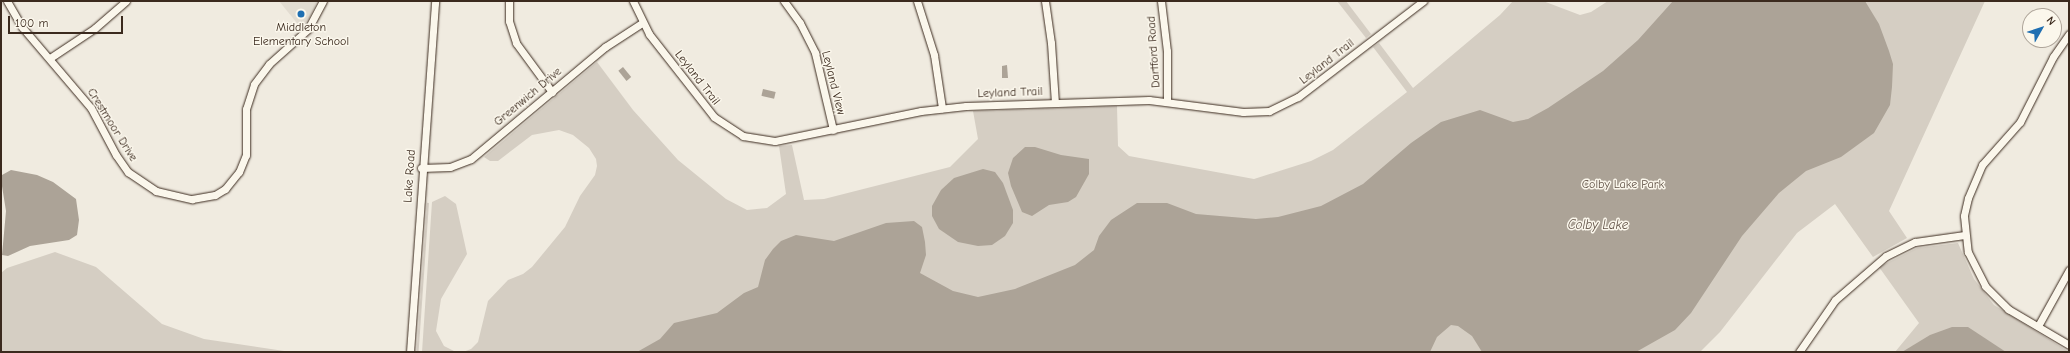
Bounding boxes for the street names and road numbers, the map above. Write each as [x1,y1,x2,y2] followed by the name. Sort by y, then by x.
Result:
[1144,16,1164,88] street label: Dartford Road
[1297,36,1357,88] street label: Leyland Trail
[671,48,723,108] street label: Leyland Trail
[818,50,848,116] street label: Leyland View
[491,65,565,129] street label: Greenwich Drive
[977,85,1043,101] street label: Leyland Trail
[84,86,140,164] street label: Crestmoor Drive
[401,149,419,203] street label: Lake Road

